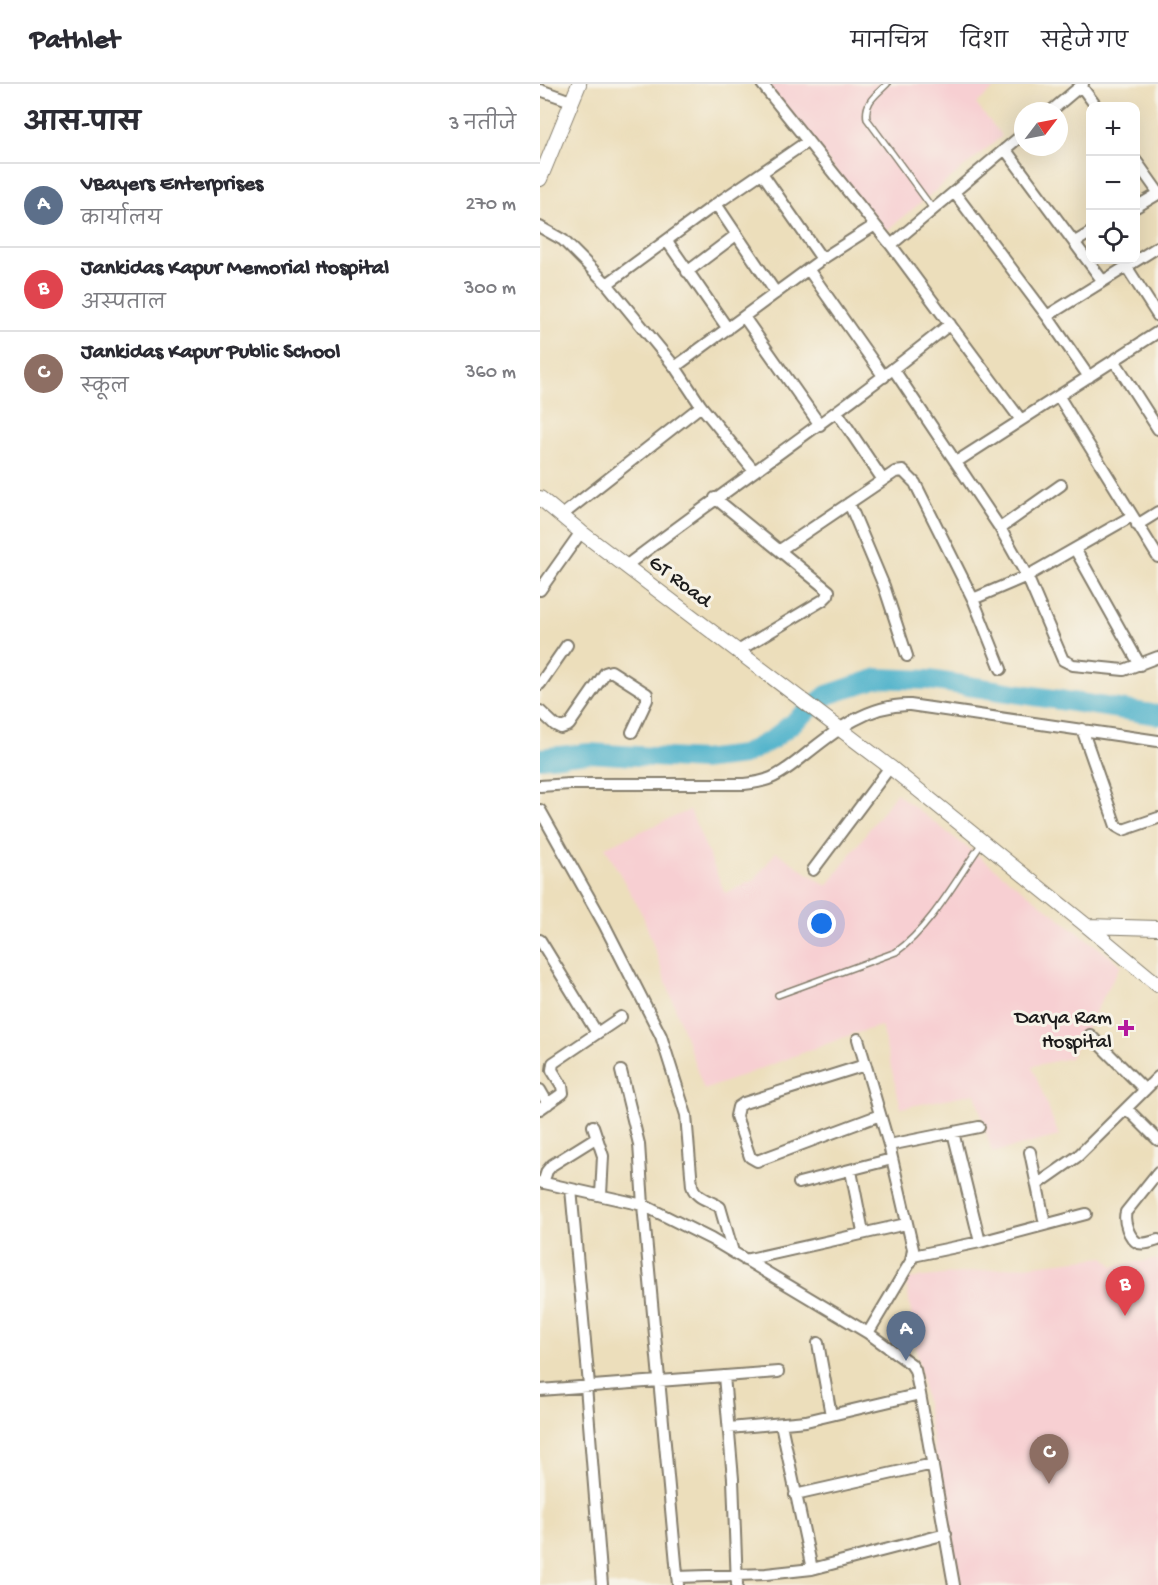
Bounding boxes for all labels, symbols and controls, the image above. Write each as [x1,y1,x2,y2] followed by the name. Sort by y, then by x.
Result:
[30,25,120,58] text: Pathlet
[851,31,928,56] text: मानचित्र
[961,31,1008,56] text: दिशा
[1041,31,1128,56] text: सहेजे गए
[1014,102,1068,156] north arrow
[1086,102,1140,264] map controls
[1086,102,1140,156] button: +
[24,110,141,141] text: आस-पास
[449,114,516,137] text: 3 नतीजे
[1086,156,1140,210] button: −
[81,172,263,198] text: VBayers Enterprises
[38,194,49,217] text: A
[466,194,516,217] text: 270 m
[81,209,162,232] text: कार्यालय
[1086,210,1140,264] button: locate
[81,256,389,282] text: Jankidas Kapur Memorial Hospital
[38,278,49,301] text: B
[464,278,516,301] text: 300 m
[81,293,166,316] text: अस्पताल
[81,340,340,366] text: Jankidas Kapur Public School
[38,362,49,385] text: C
[465,362,516,385] text: 360 m
[81,377,129,400] text: स्कूल
[643,551,717,616] street label: GT Road
[807,909,836,938] your location
[1013,1007,1112,1056] place label: Darya Ram Hospital
[1117,1019,1135,1037] marker: Darya Ram Hospital
[1106,1266,1144,1316] pin: B
[886,1312,926,1361] pin: A
[1030,1434,1068,1484] pin: C

